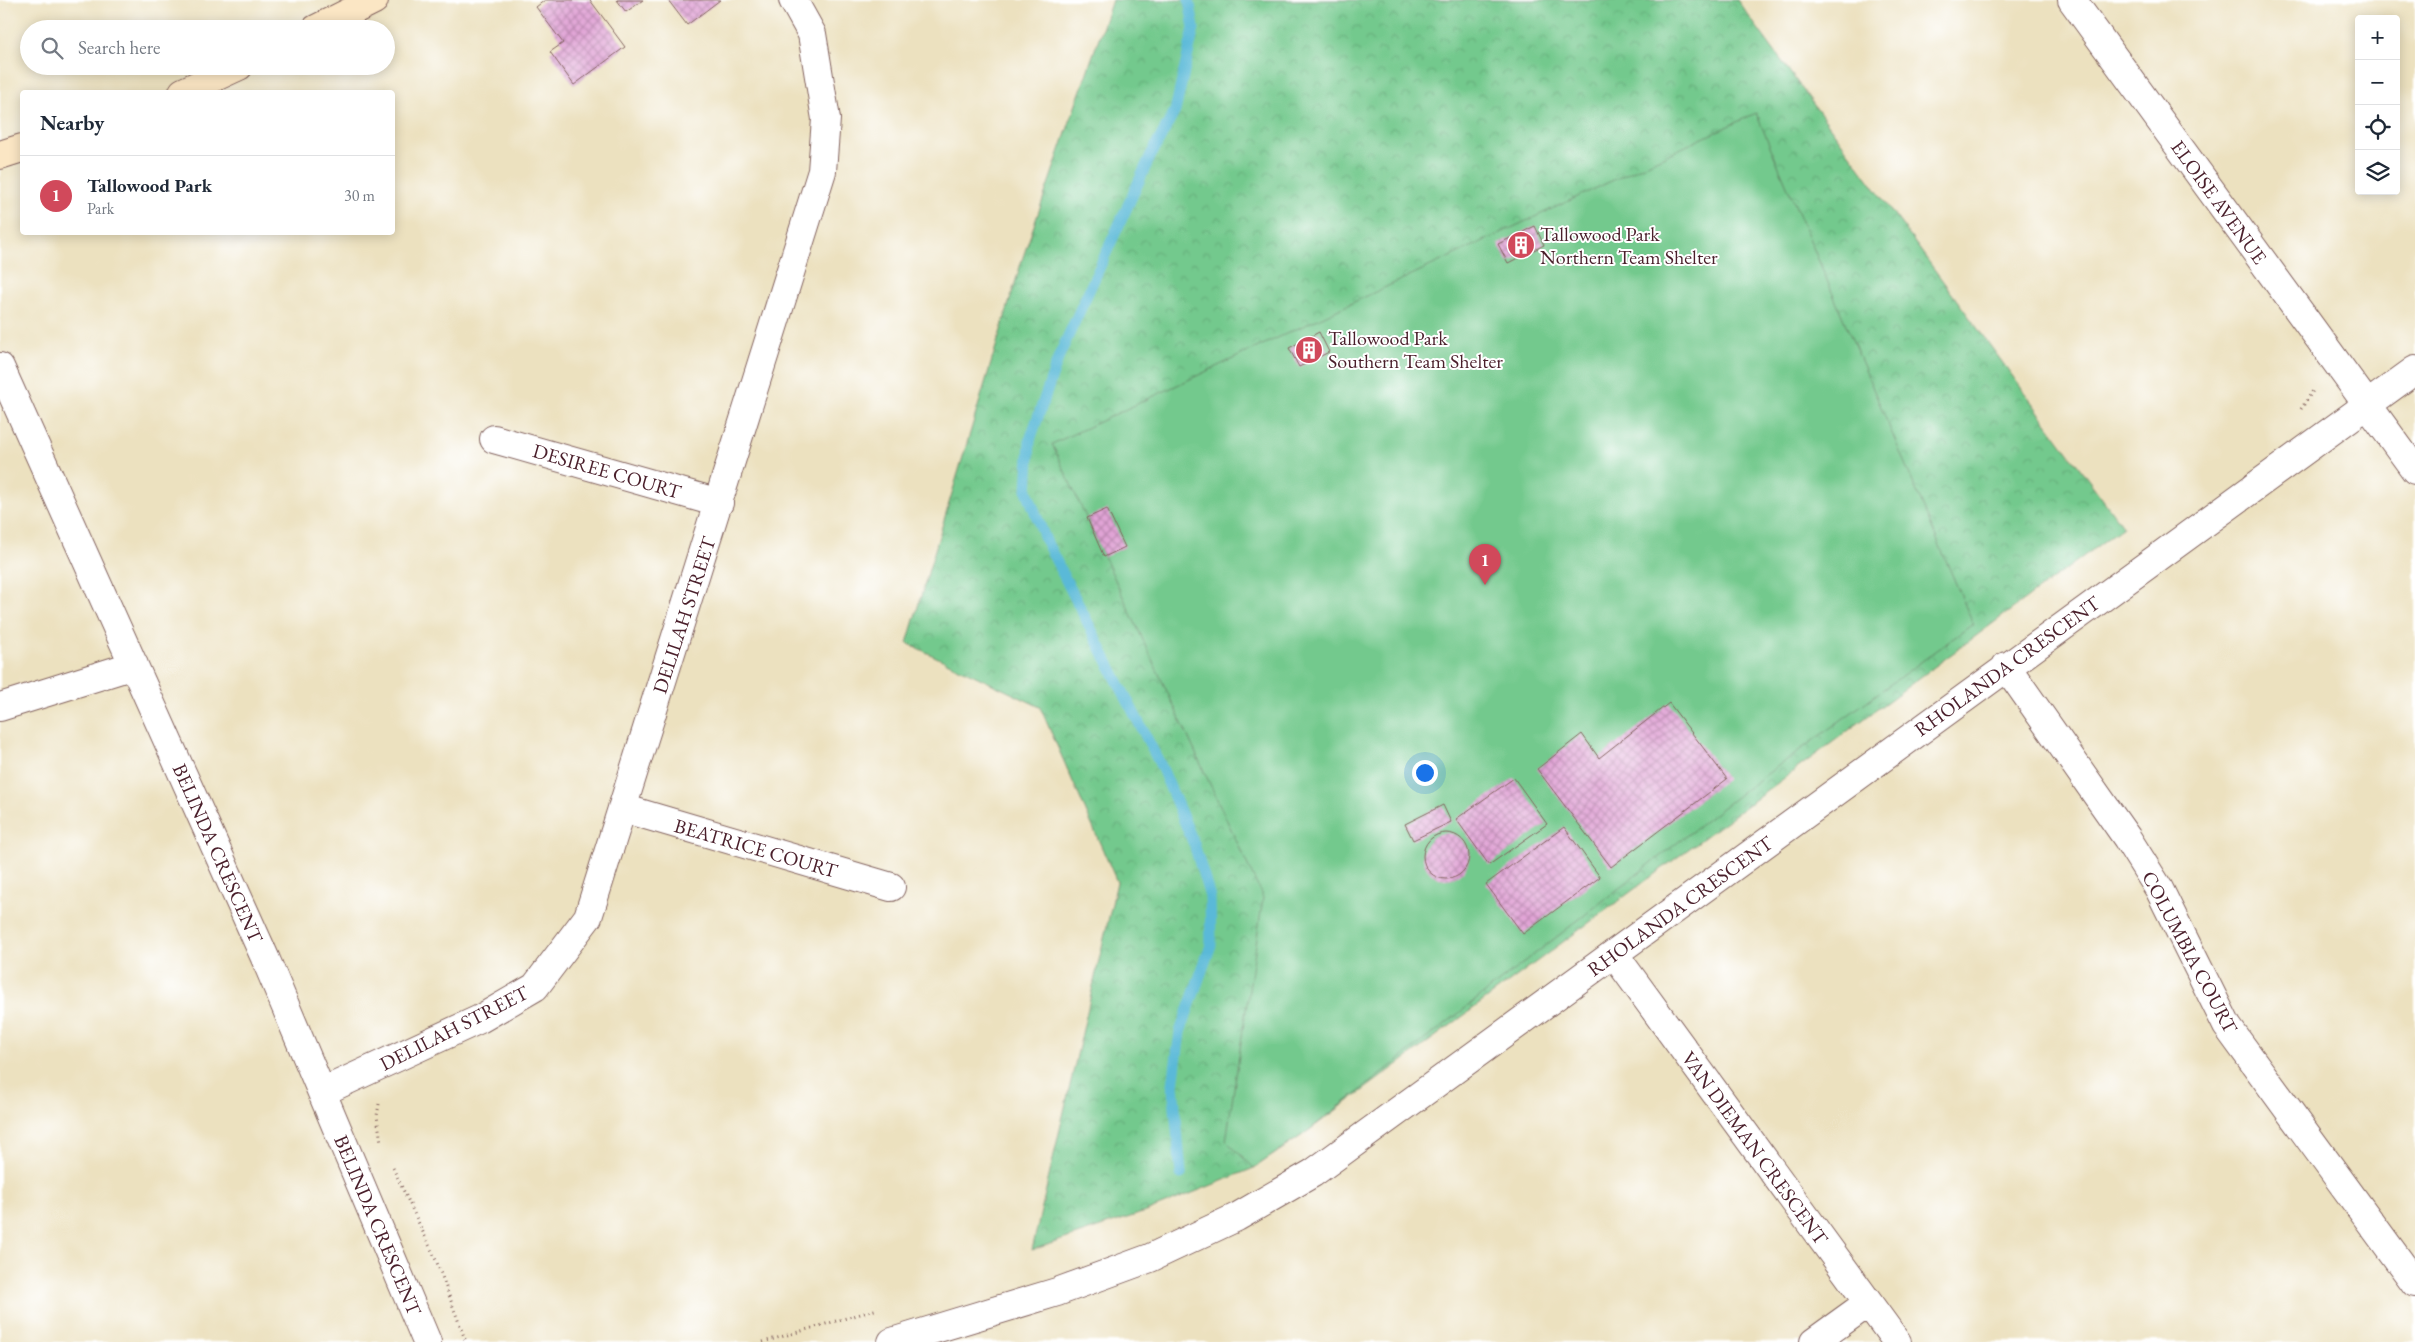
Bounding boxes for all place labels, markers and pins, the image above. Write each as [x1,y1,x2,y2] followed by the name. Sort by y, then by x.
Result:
[1540,221,1718,270] place label: Tallowood Park Northern Team Shelter
[1506,230,1536,260] building icon: Tallowood Park Northern Team Shelter
[1328,325,1503,374] place label: Tallowood Park Southern Team Shelter
[1294,335,1324,365] building icon: Tallowood Park Southern Team Shelter
[1469,544,1501,585] pin: 1

